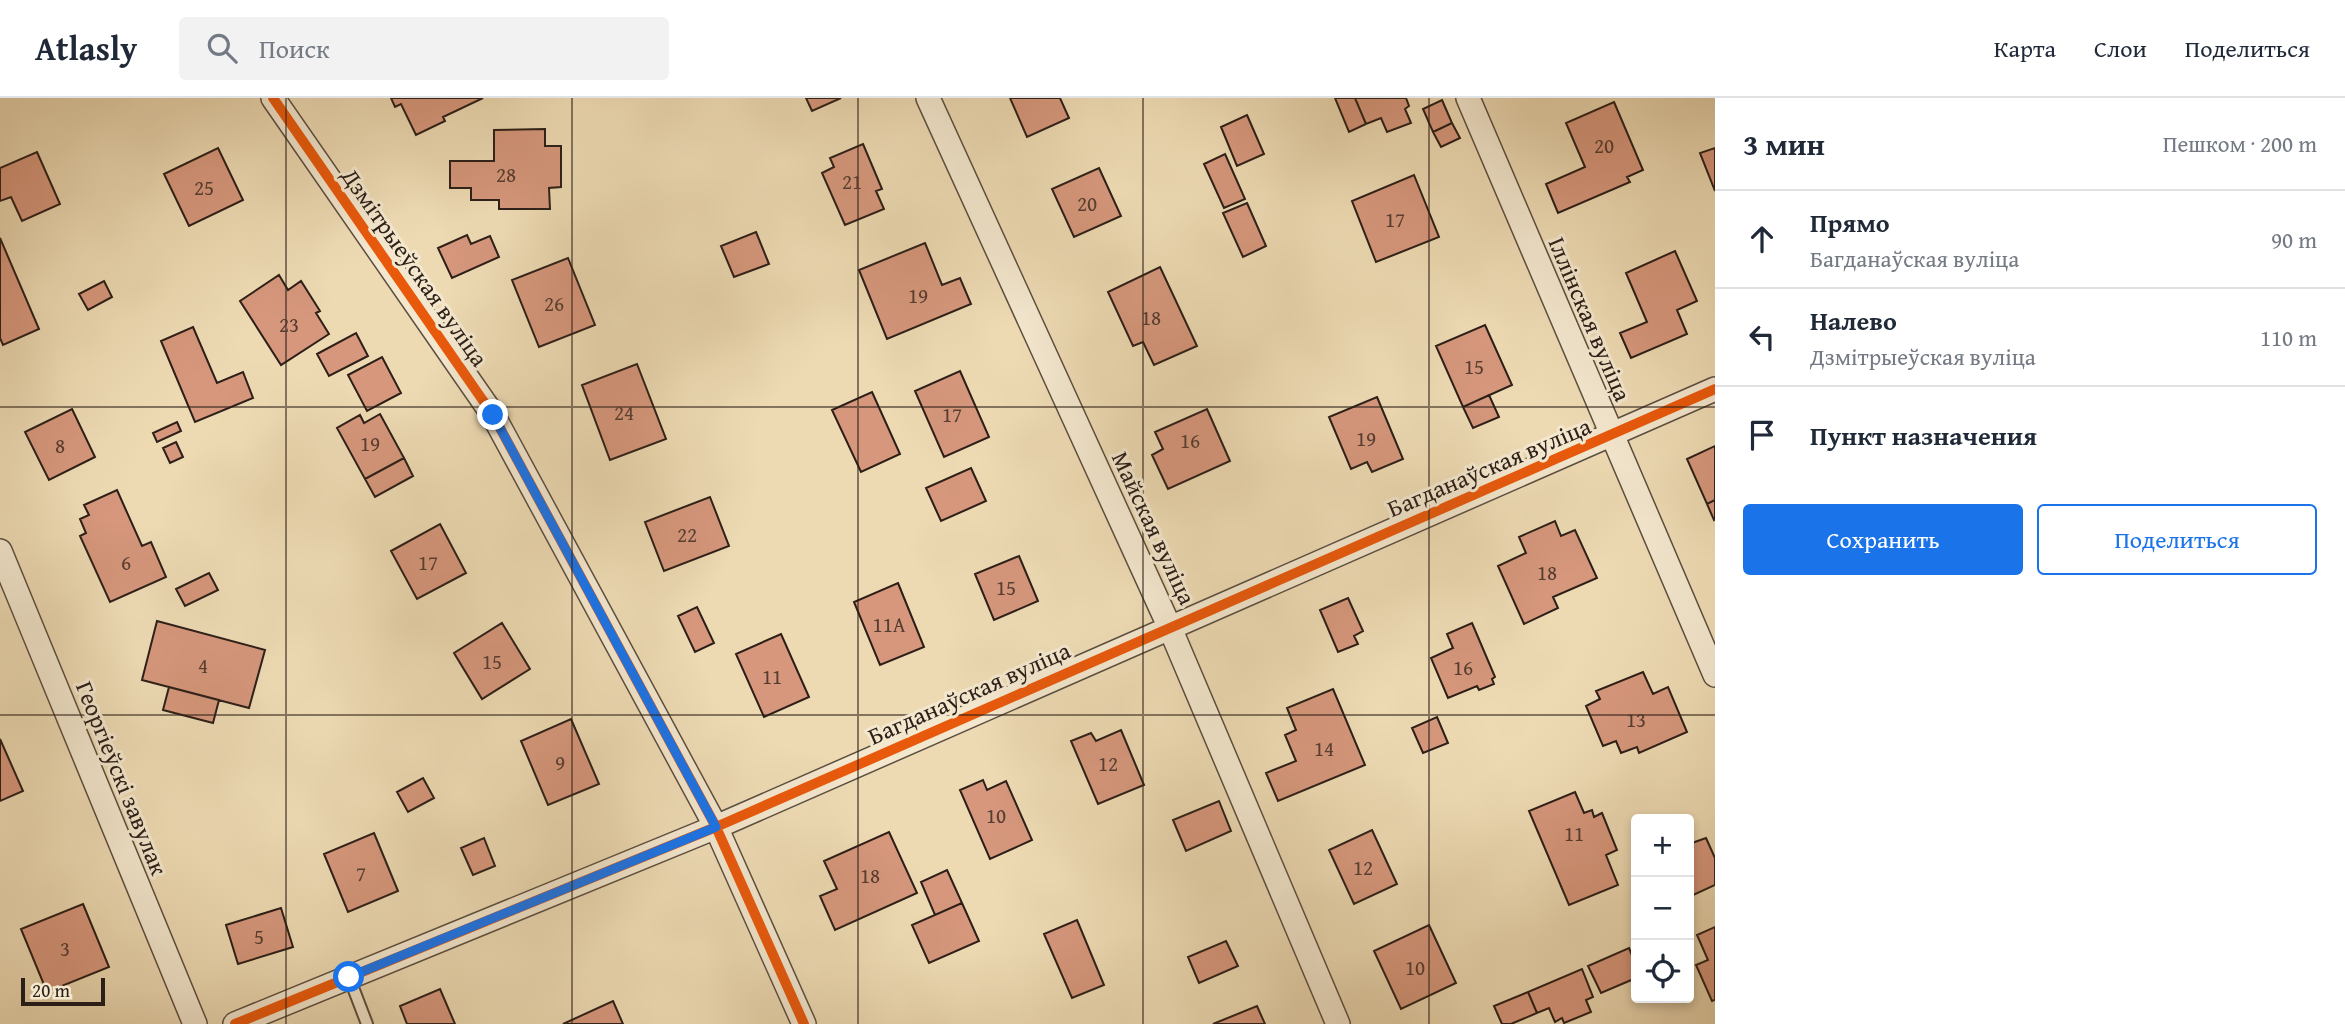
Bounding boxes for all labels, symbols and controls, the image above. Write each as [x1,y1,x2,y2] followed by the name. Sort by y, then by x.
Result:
[179,17,669,80] search box
[35,24,137,72] text: Atlasly
[203,29,241,67] icon: search
[259,29,330,68] text: Поиск
[1994,31,2056,66] text: Карта
[2094,31,2147,66] text: Слои
[2185,31,2310,66] text: Поделиться
[1743,122,1825,166] text: 3 мин
[2163,127,2317,160] text: Пешком · 200 m
[1594,130,1614,161] house number: 20
[496,159,516,190] house number: 28
[333,160,497,374] street label: Дзмітрыеўская вуліца
[842,166,862,197] house number: 21
[194,172,214,203] house number: 25
[1077,188,1097,219] house number: 20
[1810,203,1890,242] text: Прямо
[1385,204,1405,235] house number: 17
[1743,220,1781,258] icon: ahead
[2271,223,2317,256] text: 90 m
[1540,231,1641,407] street label: Іллінская вуліца
[1810,242,2019,275] text: Багданаўская вуліца
[908,280,928,311] house number: 19
[544,288,564,319] house number: 26
[1810,301,1897,340] text: Налево
[1141,302,1161,333] house number: 18
[279,309,299,340] house number: 23
[1743,318,1781,356] icon: left
[2260,321,2317,354] text: 110 m
[1810,340,2036,373] text: Дзмітрыеўская вуліца
[1464,351,1484,382] house number: 15
[614,397,634,428] house number: 24
[477,399,508,430] route end
[942,399,962,430] house number: 17
[1382,408,1597,526] street label: Багданаўская вуліца
[1743,416,1781,454] icon: arrive
[1810,416,2037,455] text: Пункт назначения
[1356,423,1376,454] house number: 19
[1180,425,1200,456] house number: 16
[360,428,380,459] house number: 19
[55,430,65,461] house number: 8
[1103,446,1205,611] street label: Майская вуліца
[1743,504,2023,575] button: Сохранить
[2037,504,2317,575] button: Поделиться
[677,519,697,550] house number: 22
[121,547,131,578] house number: 6
[418,547,438,578] house number: 17
[1537,557,1557,588] house number: 18
[996,572,1016,603] house number: 15
[873,609,906,640] house number: 11А
[862,632,1076,753] street label: Багданаўская вуліца
[482,646,502,677] house number: 15
[198,650,208,681] house number: 4
[1453,652,1473,683] house number: 16
[762,661,782,692] house number: 11
[67,676,177,881] street label: Георгіеўскі завулак
[1626,704,1646,735] house number: 13
[1314,733,1334,764] house number: 14
[555,747,565,778] house number: 9
[1098,748,1118,779] house number: 12
[986,800,1006,831] house number: 10
[1631,814,1694,1003] map controls
[1631,814,1694,877] button: +
[1564,818,1584,849] house number: 11
[1353,852,1373,883] house number: 12
[356,858,366,889] house number: 7
[860,860,880,891] house number: 18
[1631,877,1694,940] button: −
[254,921,264,952] house number: 5
[60,933,70,964] house number: 3
[1631,940,1694,1003] button: locate
[1405,952,1425,983] house number: 10
[333,961,364,992] route start
[21,975,105,1007] scale bar
[32,976,70,1004] text: 20 m

